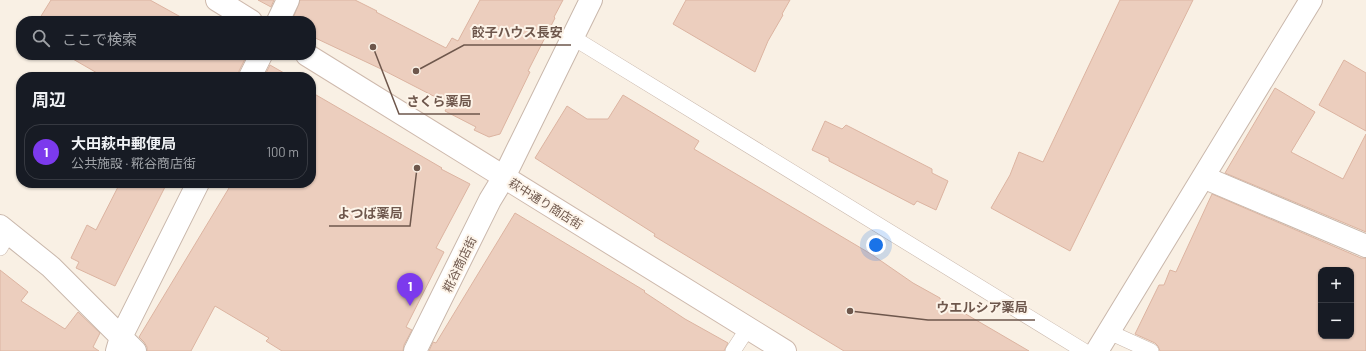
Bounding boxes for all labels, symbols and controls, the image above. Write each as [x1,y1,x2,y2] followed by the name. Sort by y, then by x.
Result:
[16,16,316,60] search box
[464,20,571,45] callout: 餃子ハウス長安
[471,24,563,40] text: 餃子ハウス長安
[30,27,52,49] icon: search
[62,30,137,48] text: ここで検索
[32,89,66,109] text: 周辺
[399,89,480,114] callout: さくら薬局
[406,93,472,109] text: さくら薬局
[71,134,176,152] text: 大田萩中郵便局
[44,144,48,160] text: 1
[266,144,299,160] text: 100 m
[71,155,196,171] text: 公共施設 · 糀谷商店街
[507,175,585,231] street label: 萩中通り商店街
[329,201,410,226] callout: よつば薬局
[337,205,403,221] text: よつば薬局
[440,234,478,294] street label: 糀谷商店街
[866,235,886,255] your location
[1318,267,1354,339] map controls
[1318,267,1354,303] button: +
[397,273,423,306] pin: 1
[928,295,1035,320] callout: ウエルシア薬局
[936,299,1028,315] text: ウエルシア薬局
[1318,303,1354,339] button: −

